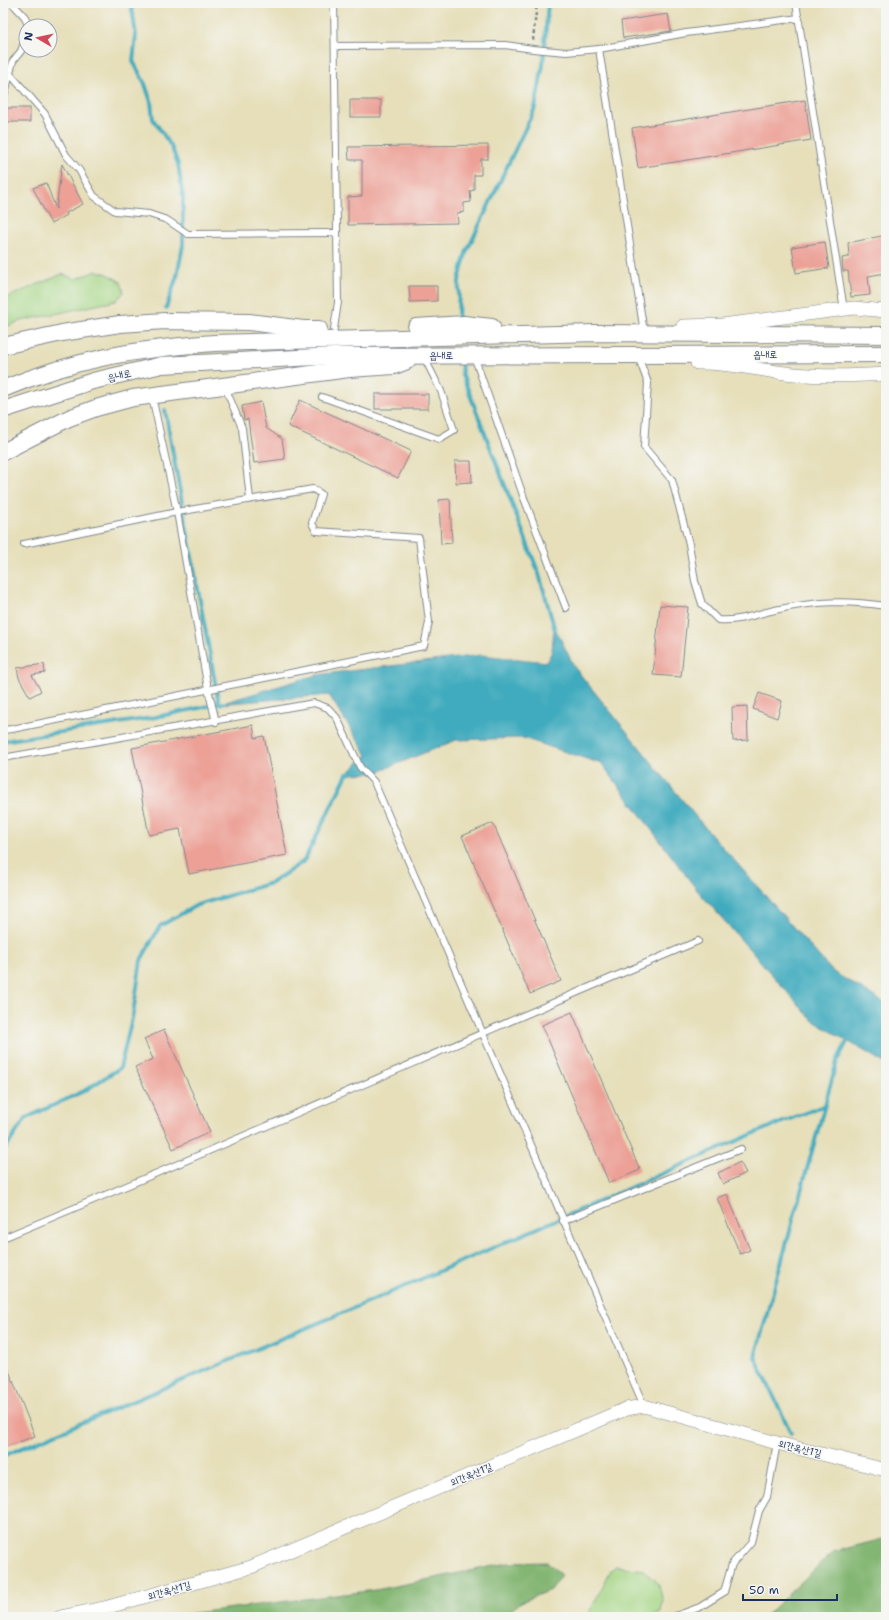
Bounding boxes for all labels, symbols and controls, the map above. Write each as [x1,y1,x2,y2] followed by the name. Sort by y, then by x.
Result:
[18,18,58,58] north arrow
[21,31,37,42] text: N
[753,348,777,361] street label: 읍내로
[429,349,453,362] street label: 읍내로
[106,366,132,385] street label: 읍내로
[777,1437,823,1460] street label: 외간옥산1길
[448,1460,494,1489] street label: 외간옥산1길
[743,1576,837,1602] scale bar
[146,1578,192,1603] street label: 외간옥산1길
[749,1582,779,1598] text: 50 m

